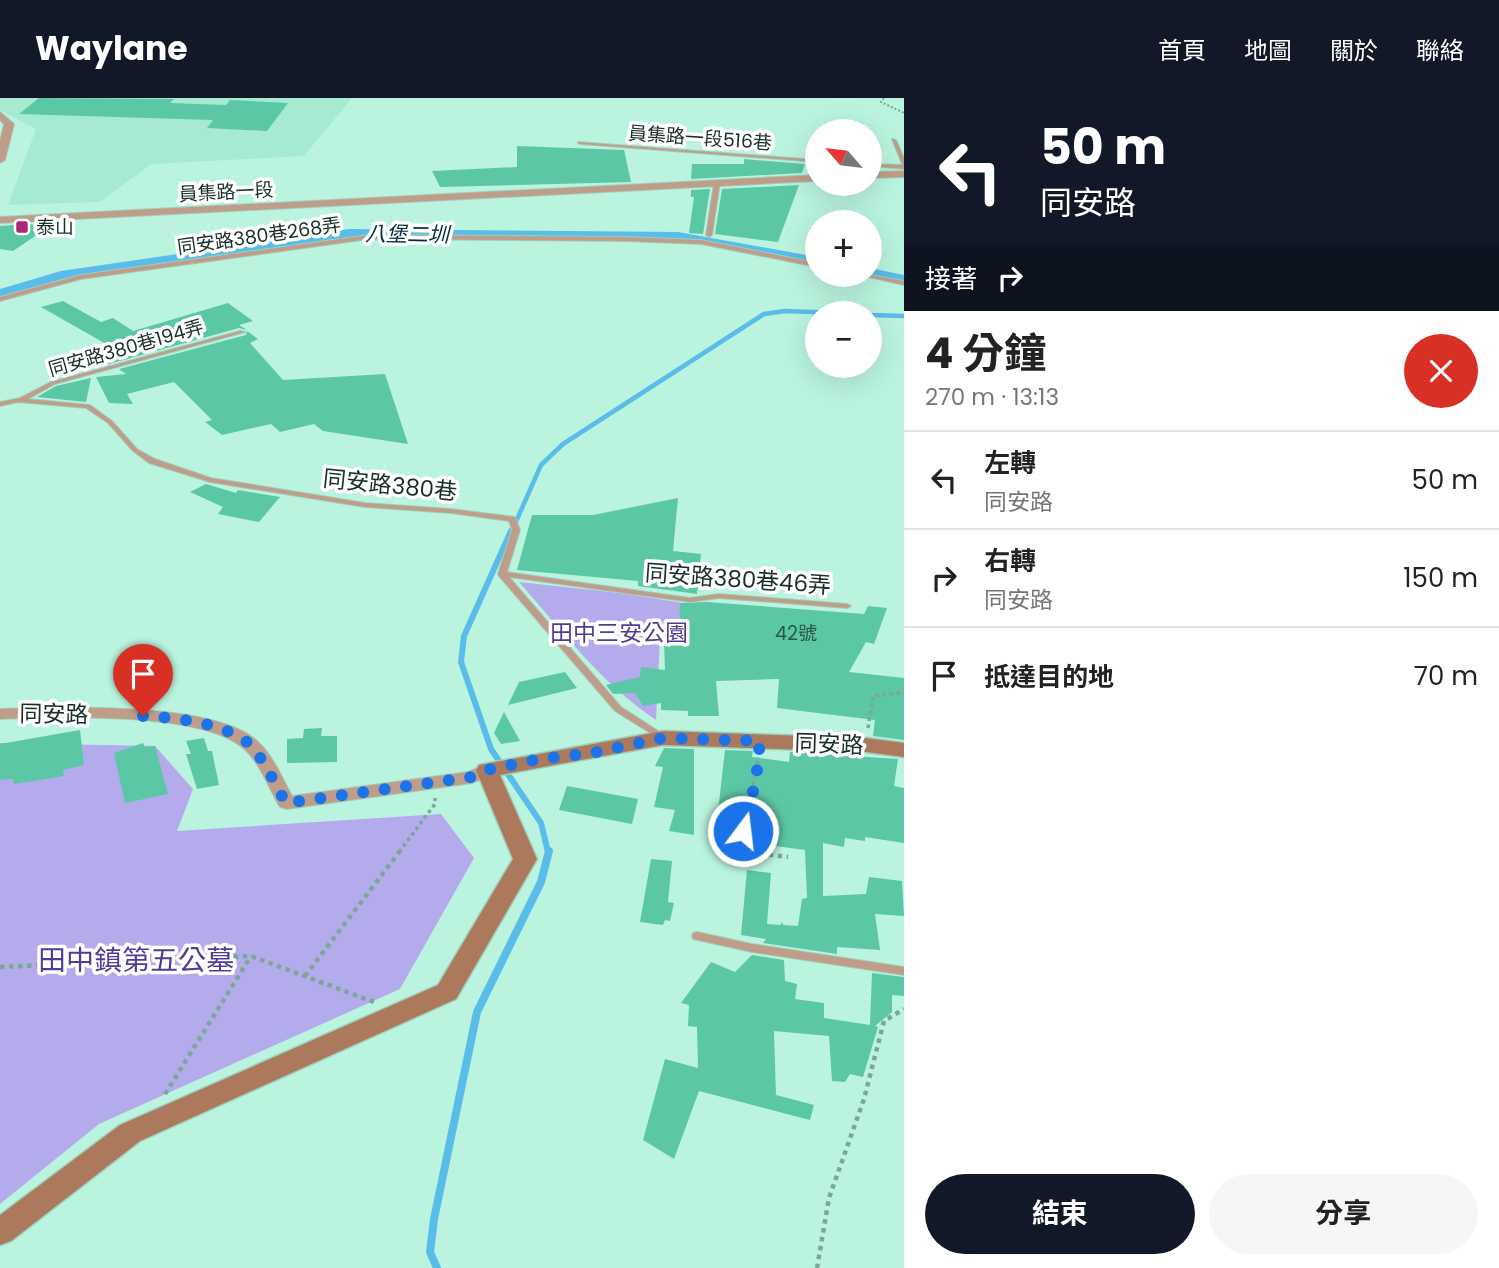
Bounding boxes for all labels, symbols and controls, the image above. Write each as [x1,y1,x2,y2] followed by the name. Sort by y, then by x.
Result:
[35,25,188,72] text: Waylane
[1158,34,1206,67] text: 首頁
[1244,34,1292,67] text: 地圖
[1330,34,1378,67] text: 關於
[1416,34,1464,67] text: 聯絡
[1040,113,1166,181] text: 50 m
[805,119,882,196] north arrow
[805,119,882,378] map controls
[627,120,773,156] street label: 員集路一段516巷
[925,126,1016,217] icon: left
[178,176,274,208] street label: 員集路一段
[1040,180,1136,225] text: 同安路
[805,210,882,287] button: +
[175,211,343,261] street label: 同安路380巷268弄
[36,214,74,241] place label: 泰山
[14,219,30,235] marker: 泰山
[365,219,452,249] water label: 八堡二圳
[991,259,1029,297] icon: right
[925,261,977,297] text: 接著
[805,301,882,378] button: −
[45,313,207,383] street label: 同安路380巷194弄
[925,324,1046,383] text: 4 分鐘
[1404,334,1478,408] button: close
[925,381,1059,413] text: 270 m · 13:13
[984,445,1036,481] text: 左轉
[925,461,963,499] icon: left
[321,462,459,508] street label: 同安路380巷
[1412,462,1478,498] text: 50 m
[984,486,1053,518] text: 同安路
[984,543,1036,579] text: 右轉
[644,557,832,601] street label: 同安路380巷46弄
[925,559,963,597] icon: right
[1403,560,1478,596] text: 150 m
[984,584,1053,616] text: 同安路
[550,617,688,649] park label: 田中三安公園
[775,620,817,647] house number: 42號
[113,644,173,716] pin
[124,655,162,693] icon: arrive
[925,657,963,695] icon: arrive
[1414,658,1478,694] text: 70 m
[984,659,1114,695] text: 抵達目的地
[19,697,89,731] street label: 同安路
[794,727,864,761] street label: 同安路
[706,794,780,868] position arrow
[38,941,234,980] park label: 田中鎮第五公墓
[925,1174,1195,1254] button: 結束
[1209,1174,1478,1254] button: 分享

